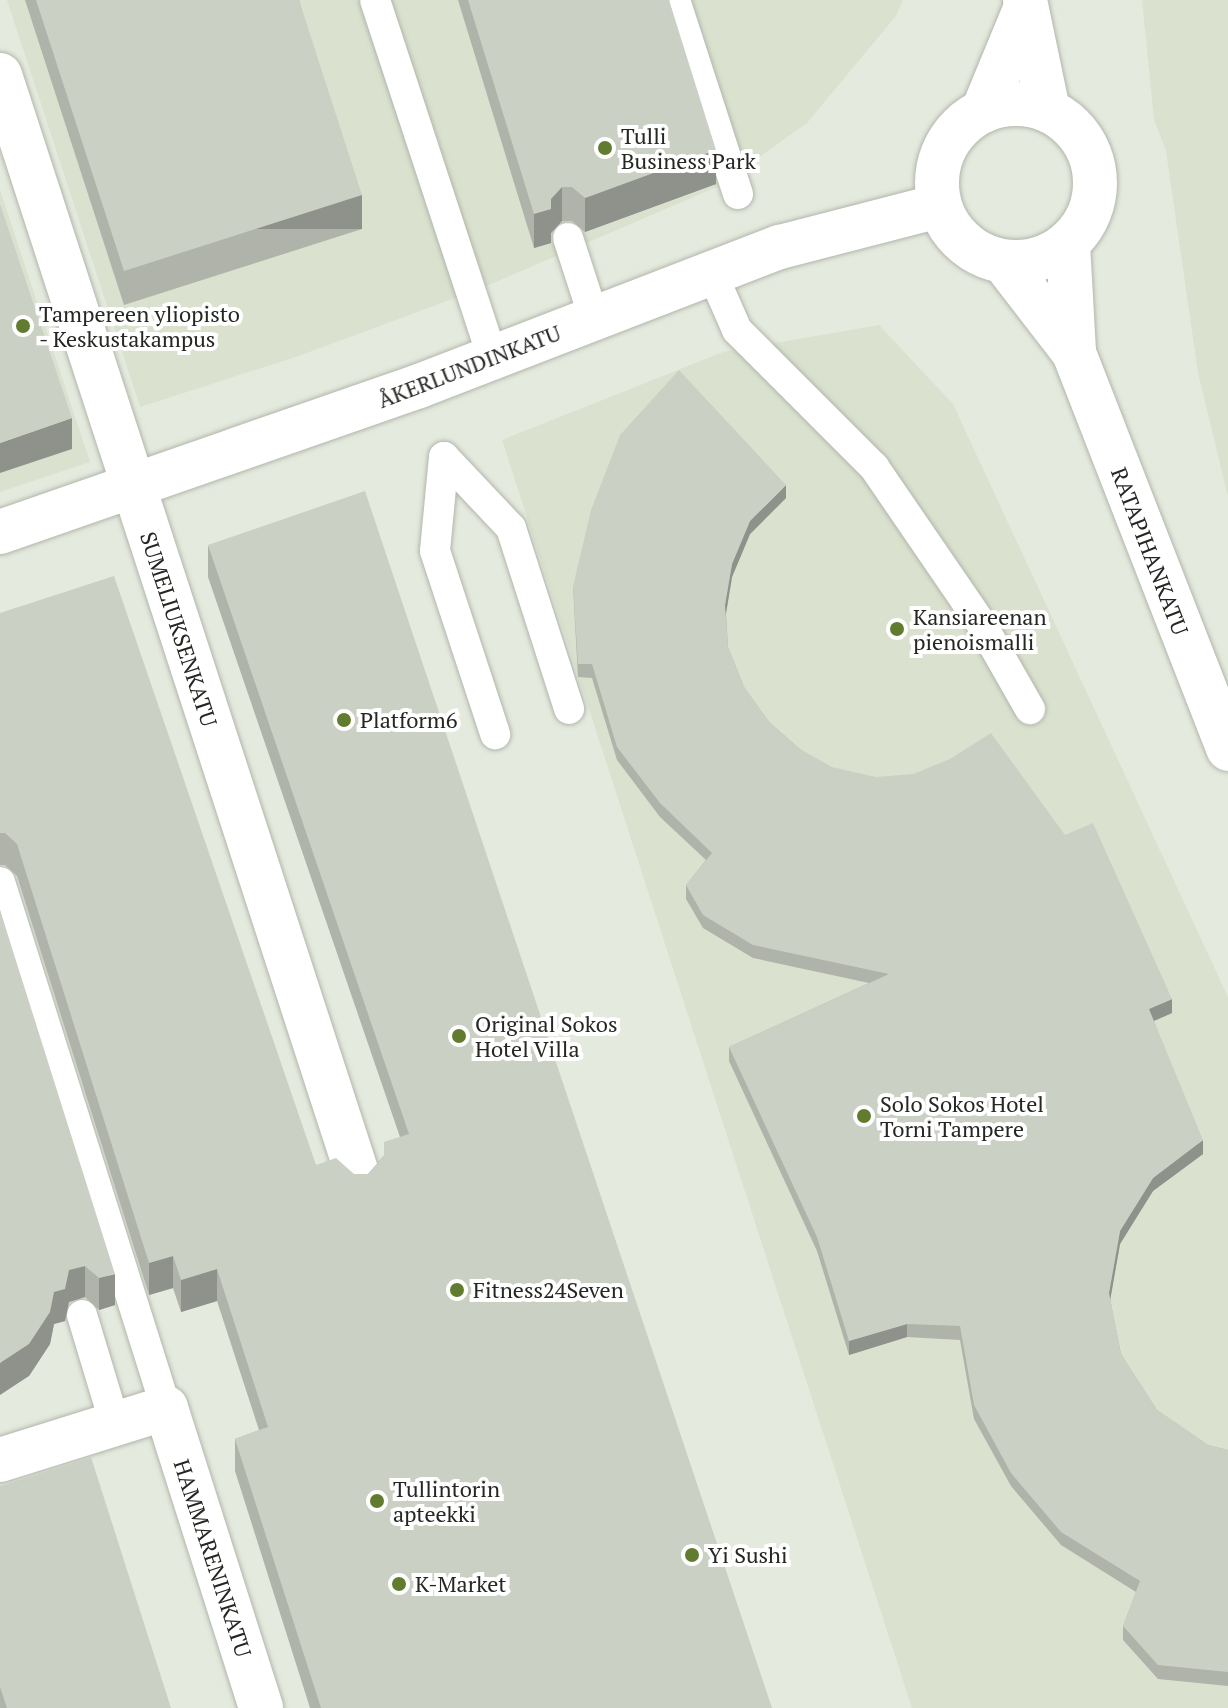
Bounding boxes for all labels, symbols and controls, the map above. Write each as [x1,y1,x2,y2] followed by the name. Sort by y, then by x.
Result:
[621,122,756,174] place label: Tulli Business Park
[596,139,614,157] marker: Tulli Business Park
[39,300,240,352] place label: Tampereen yliopisto - Keskustakampus
[14,317,32,335] marker: Tampereen yliopisto - Keskustakampus
[374,319,564,413] street label: ÅKERLUNDINKATU
[1106,463,1194,639] street label: RATAPIHANKATU
[135,528,223,730] street label: SUMELIUKSENKATU
[913,603,1046,654] place label: Kansiareenan pienoismalli
[888,620,906,638] marker: Kansiareenan pienoismalli
[360,707,457,733] place label: Platform6
[335,711,353,729] marker: Platform6
[475,1010,617,1062] place label: Original Sokos Hotel Villa
[450,1027,468,1045] marker: Original Sokos Hotel Villa
[880,1090,1044,1142] place label: Solo Sokos Hotel Torni Tampere
[855,1107,873,1125] marker: Solo Sokos Hotel Torni Tampere
[473,1277,624,1303] place label: Fitness24Seven
[448,1281,466,1299] marker: Fitness24Seven
[169,1456,257,1660] street label: HAMMARENINKATU
[393,1475,500,1526] place label: Tullintorin apteekki
[368,1492,386,1510] marker: Tullintorin apteekki
[708,1542,788,1568] place label: Yi Sushi
[683,1546,701,1564] marker: Yi Sushi
[415,1571,506,1597] place label: K-Market
[390,1575,408,1593] marker: K-Market

